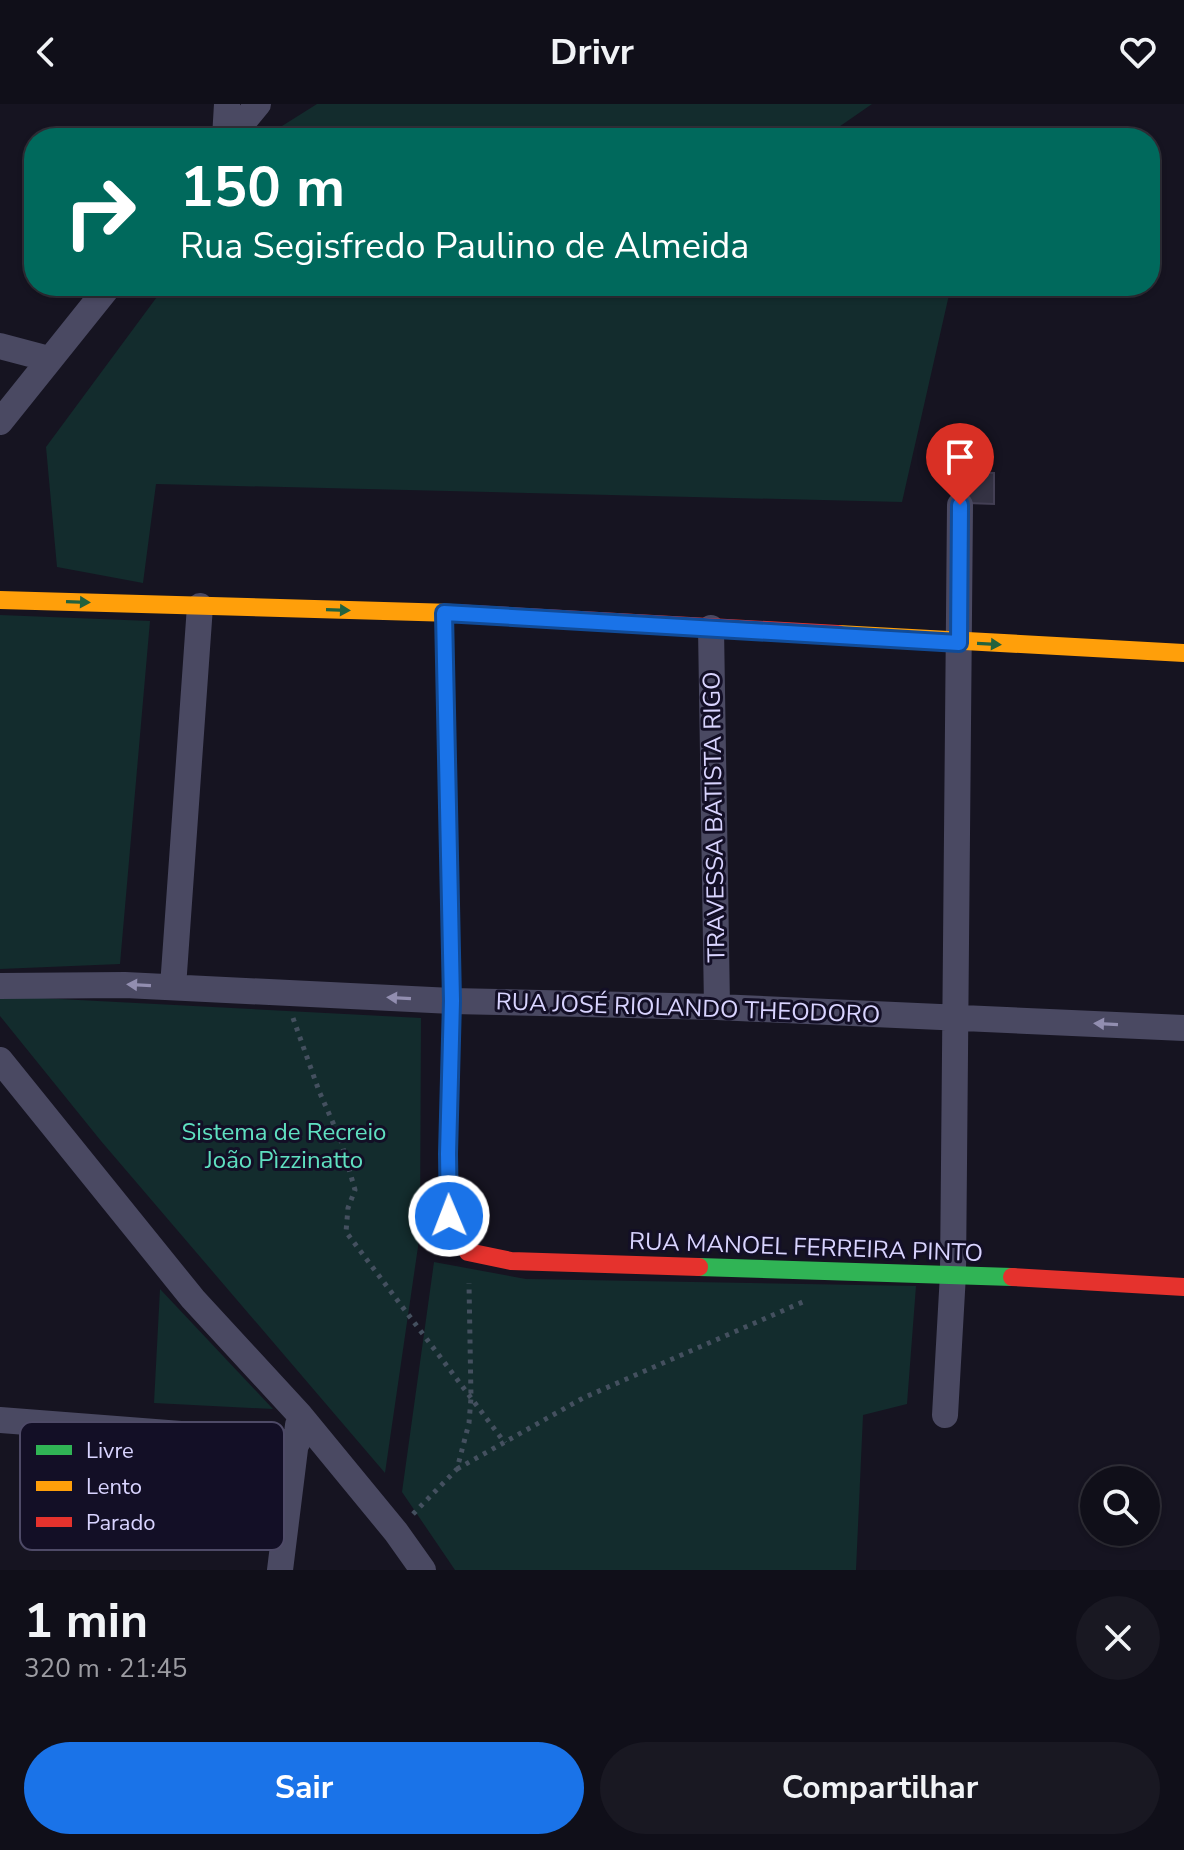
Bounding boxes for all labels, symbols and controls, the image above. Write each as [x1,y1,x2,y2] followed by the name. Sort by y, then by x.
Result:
[550,28,634,77] text: Drivr
[24,30,68,74] icon: back
[1116,30,1160,74] icon: heart
[180,149,345,226] text: 150 m
[48,160,152,264] icon: right
[180,222,749,271] text: Rua Segisfredo Paulino de Almeida
[926,423,994,505] pin
[938,435,982,479] icon: arrive
[66,596,91,609] one-way arrow
[326,604,351,616] one-way arrow
[977,638,1002,651] one-way arrow
[695,671,733,963] street label: TRAVESSA BATISTA RIGO
[126,979,151,992] one-way arrow
[495,985,881,1031] street label: RUA JOSÉ RIOLANDO THEODORO
[386,992,411,1005] one-way arrow
[1093,1018,1118,1031] one-way arrow
[182,1116,386,1176] park label: Sistema de Recreio João Pìzzinatto
[407,1174,491,1258] position arrow
[628,1225,984,1269] street label: RUA MANOEL FERREIRA PINTO
[20,1422,284,1550] legend
[86,1436,134,1466] text: Livre
[1080,1466,1160,1546] map controls
[1080,1466,1160,1546] button: search
[86,1472,142,1502] text: Lento
[86,1508,156,1538] text: Parado
[24,1588,148,1654] text: 1 min
[1076,1596,1160,1680] button: close
[24,1651,187,1686] text: 320 m · 21:45
[24,1742,584,1834] button: Sair
[600,1742,1160,1834] button: Compartilhar

